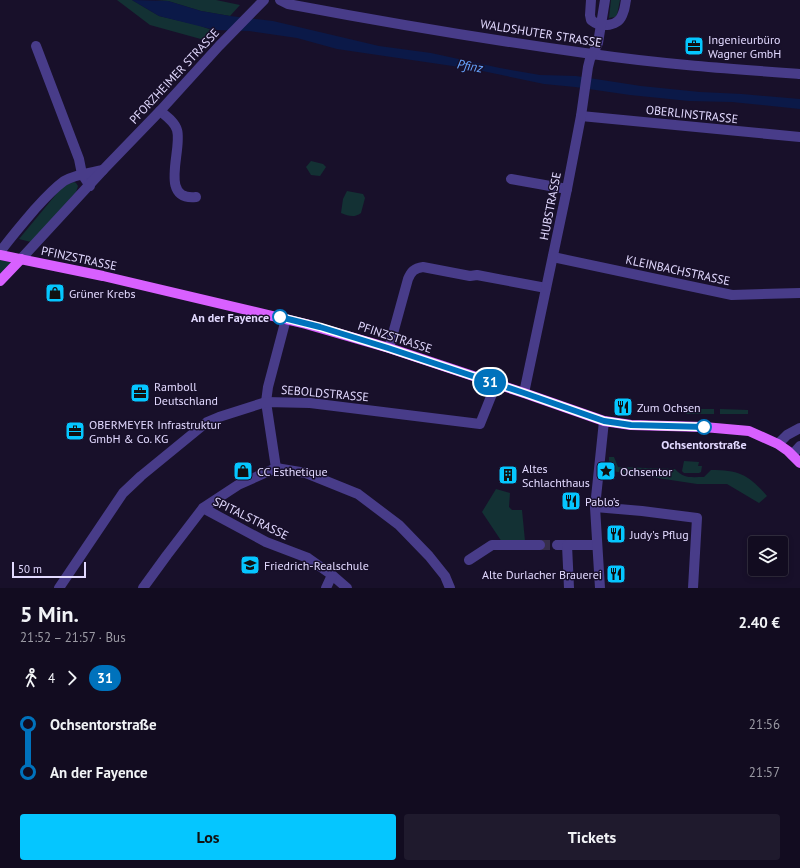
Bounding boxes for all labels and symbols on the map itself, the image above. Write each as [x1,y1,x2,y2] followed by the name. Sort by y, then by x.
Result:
[479,16,603,50] street label: WALDSHUTER STRASSE
[126,25,222,127] street label: PFORZHEIMER STRASSE
[708,32,781,61] place label: Ingenieurbüro Wagner GmbH
[683,35,705,57] office icon: Ingenieurbüro Wagner GmbH
[456,55,485,77] water label: Pfinz
[645,102,739,126] street label: OBERLINSTRASSE
[536,171,564,241] street label: HUBSTRASSE
[40,243,118,273] street label: PFINZSTRASSE
[624,252,732,288] street label: KLEINBACHSTRASSE
[44,282,66,304] shop icon: Grüner Krebs
[69,286,136,301] place label: Grüner Krebs
[272,309,288,325] marker: An der Fayence
[191,310,269,325] place label: An der Fayence
[356,318,434,356] street label: PFINZSTRASSE
[472,369,508,395] line badge: 31
[154,379,218,408] place label: Ramboll Deutschland
[129,382,151,404] office icon: Ramboll Deutschland
[280,382,370,404] street label: SEBOLDSTRASSE
[612,396,634,418] restaurant icon: Zum Ochsen
[637,400,701,415] place label: Zum Ochsen
[89,417,221,446] place label: OBERMEYER Infrastruktur GmbH & Co. KG
[696,419,712,435] marker: Ochsentorstraße
[64,420,86,442] office icon: OBERMEYER Infrastruktur GmbH & Co. KG
[661,437,747,452] place label: Ochsentorstraße
[232,460,254,482] shop icon: CC Esthetique
[595,460,617,482] place icon: Ochsentor
[522,461,590,490] place label: Altes Schlachthaus
[257,464,328,479] place label: CC Esthetique
[497,464,519,486] building icon: Altes Schlachthaus
[620,464,672,479] place label: Ochsentor
[560,490,582,512] restaurant icon: Pablo’s
[211,493,291,543] street label: SPITALSTRASSE
[585,494,620,509] place label: Pablo’s
[605,523,627,545] restaurant icon: Judy's Pflug
[629,527,689,542] place label: Judy's Pflug
[239,554,261,576] school or university icon: Friedrich-Realschule
[264,558,369,573] place label: Friedrich-Realschule
[12,560,86,579] scale bar
[605,563,627,585] restaurant icon: Alte Durlacher Brauerei
[482,567,602,582] place label: Alte Durlacher Brauerei

